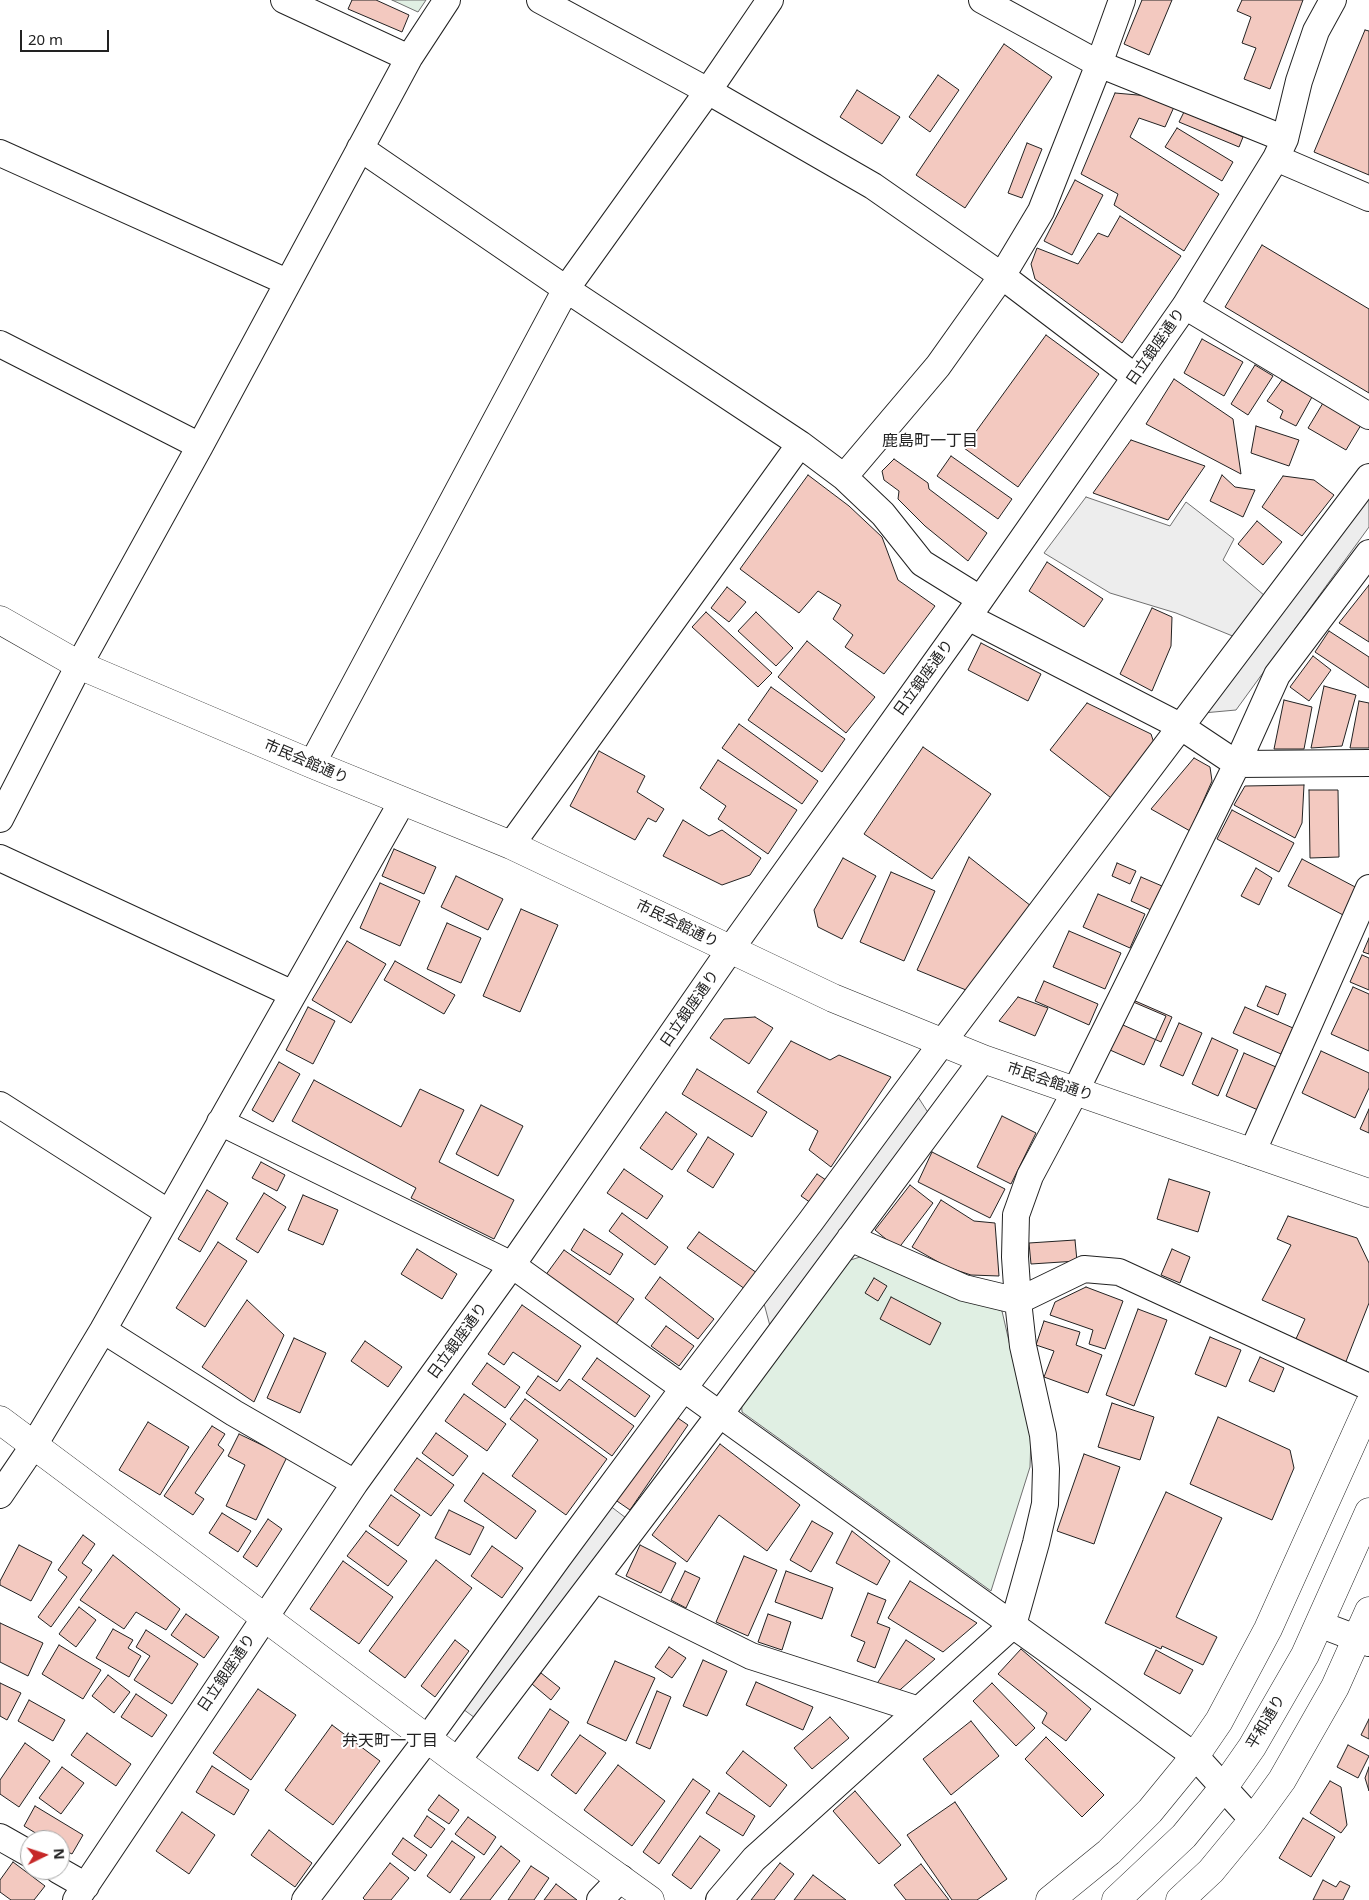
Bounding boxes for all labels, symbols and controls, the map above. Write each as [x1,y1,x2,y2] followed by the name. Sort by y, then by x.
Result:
[22,20,111,52] scale bar
[28,29,63,49] text: 20 m
[1123,305,1189,389] street label: 日立銀座通り
[882,431,978,451] district label: 鹿島町一丁目
[890,636,958,720] street label: 日立銀座通り
[261,736,351,788] street label: 市民会館通り
[633,896,721,952] street label: 市民会館通り
[657,967,723,1051] street label: 日立銀座通り
[1005,1059,1095,1105] street label: 市民会館通り
[424,1299,492,1383] street label: 日立銀座通り
[194,1631,260,1715] street label: 日立銀座通り
[1243,1692,1289,1752] street label: 平和通り
[342,1731,438,1751] district label: 弁天町一丁目
[20,1830,70,1880] north arrow
[50,1848,69,1860] text: N

